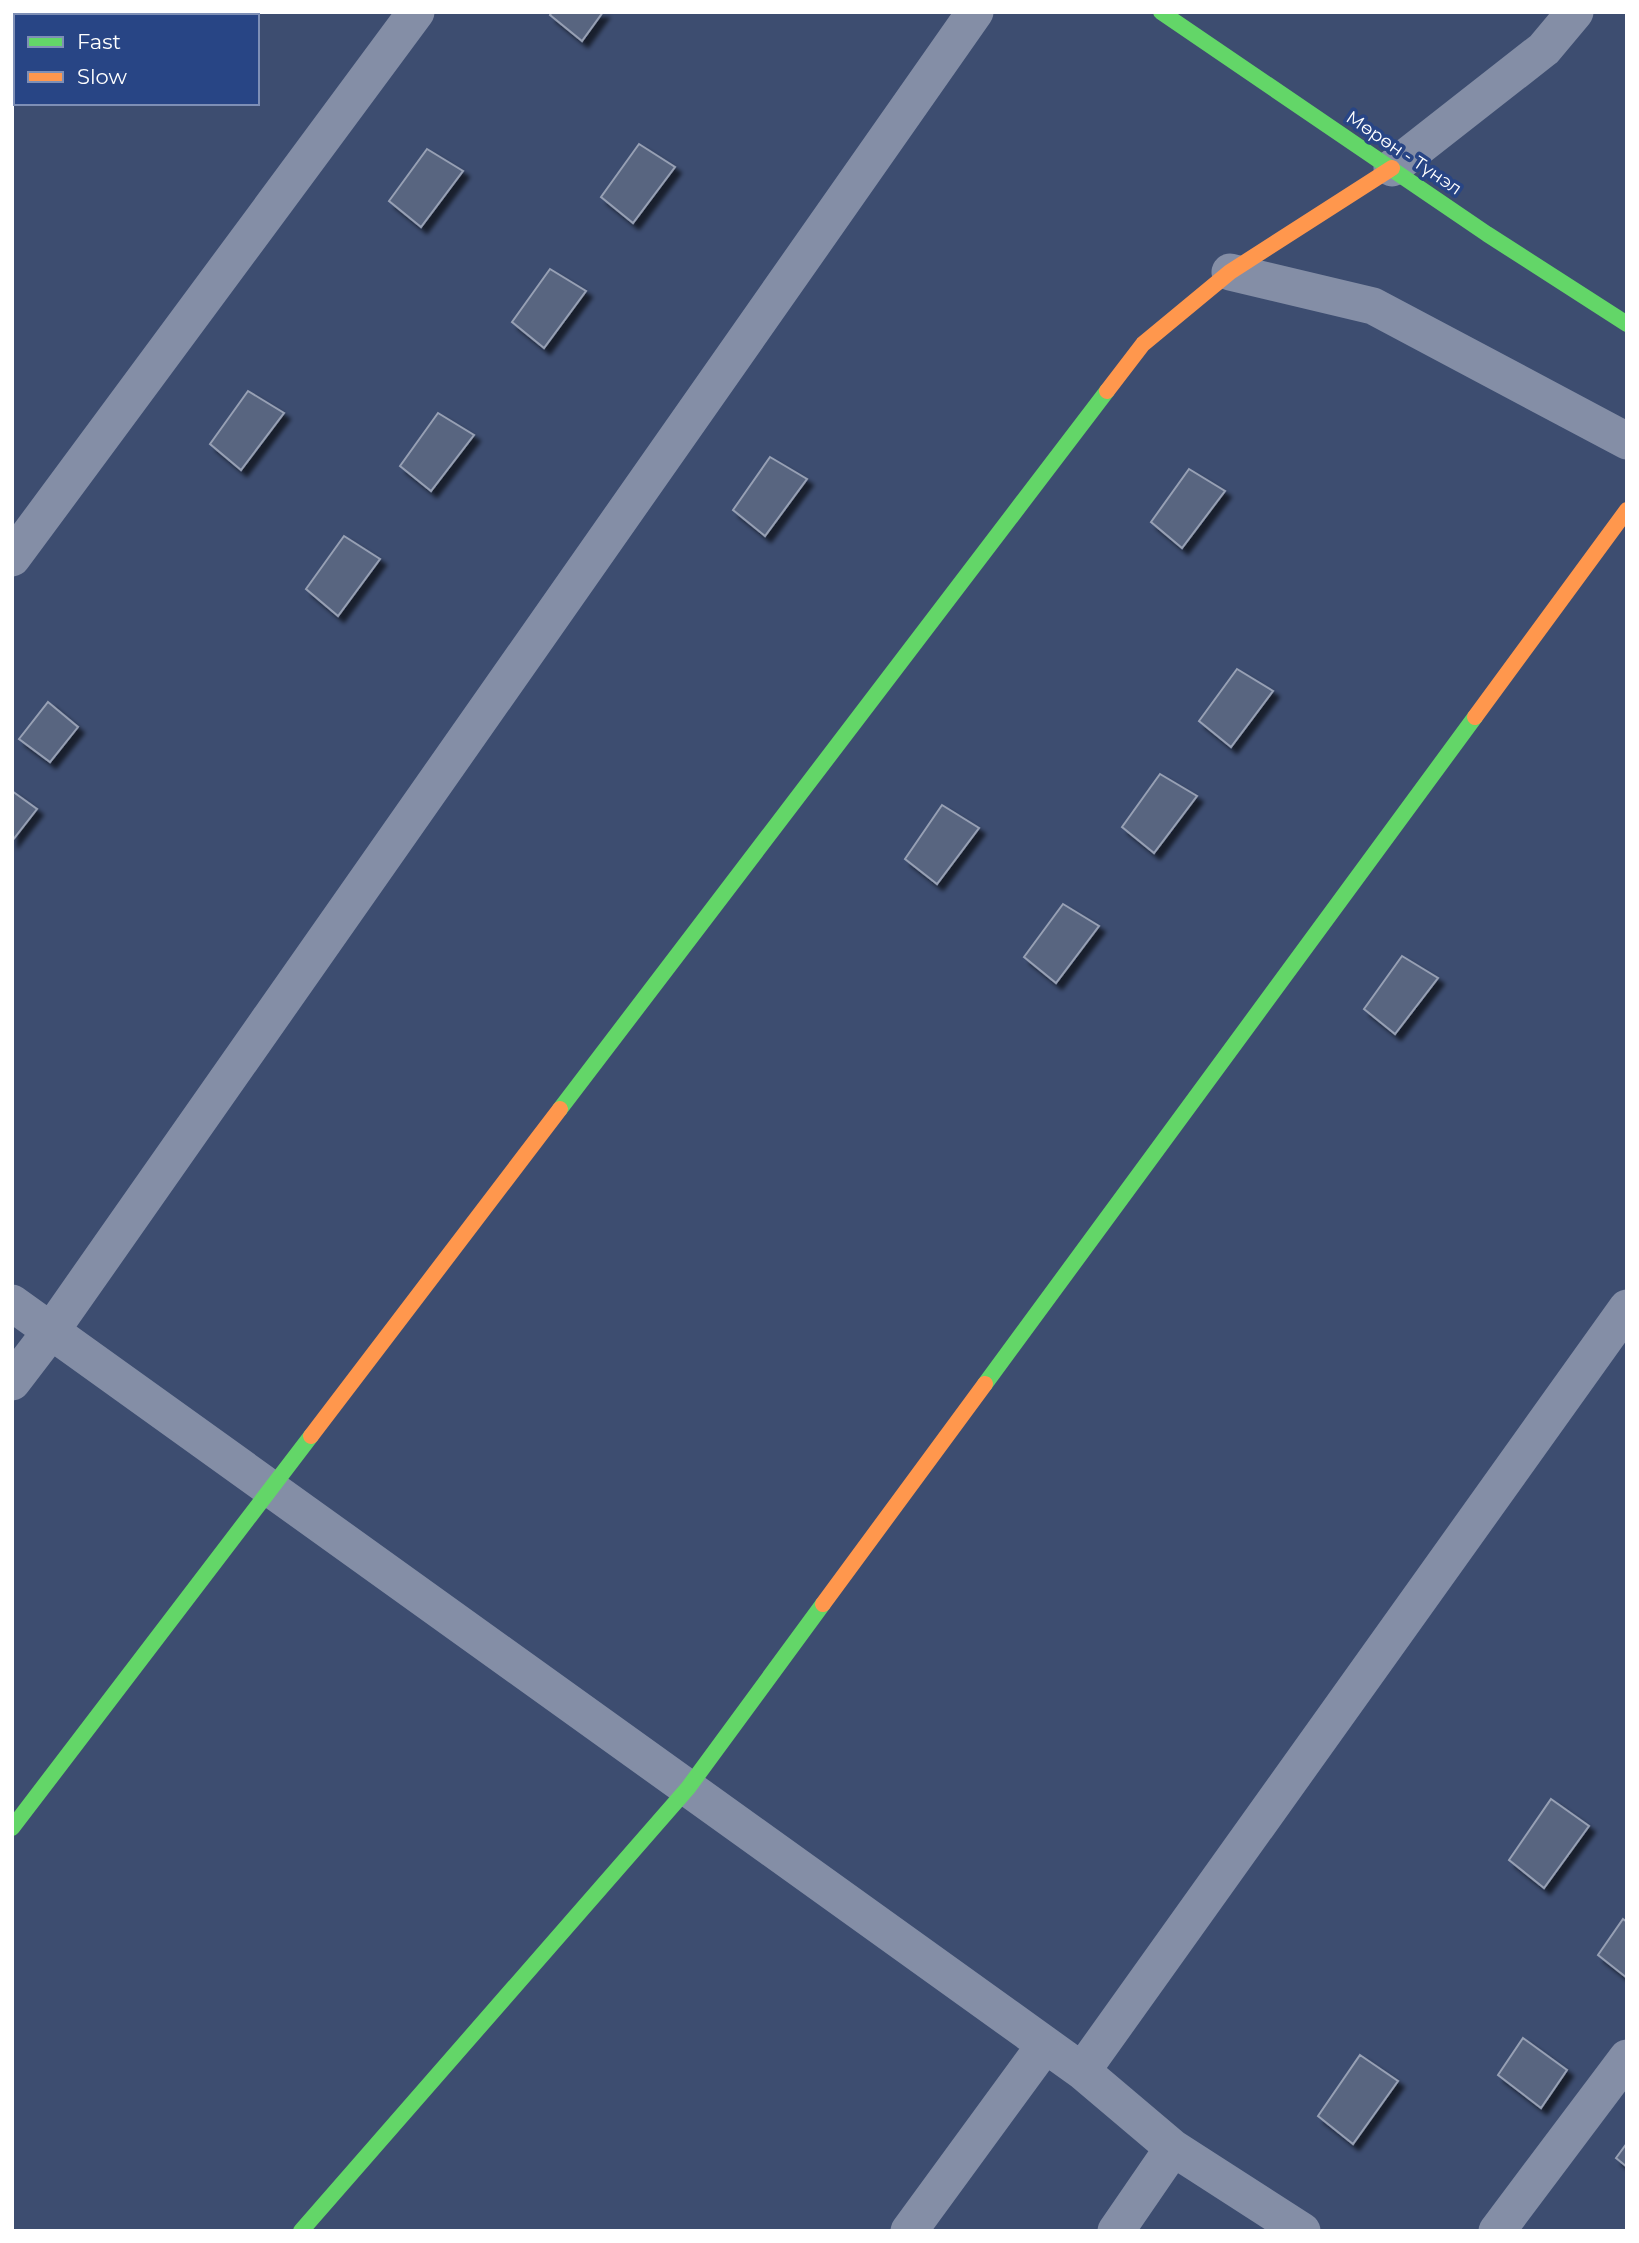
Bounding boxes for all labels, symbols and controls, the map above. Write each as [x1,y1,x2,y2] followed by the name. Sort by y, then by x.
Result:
[14,14,259,105] legend
[77,29,121,54] text: Fast
[77,64,127,89] text: Slow
[1342,106,1466,200] street label: Мөрөн - Түнэл

